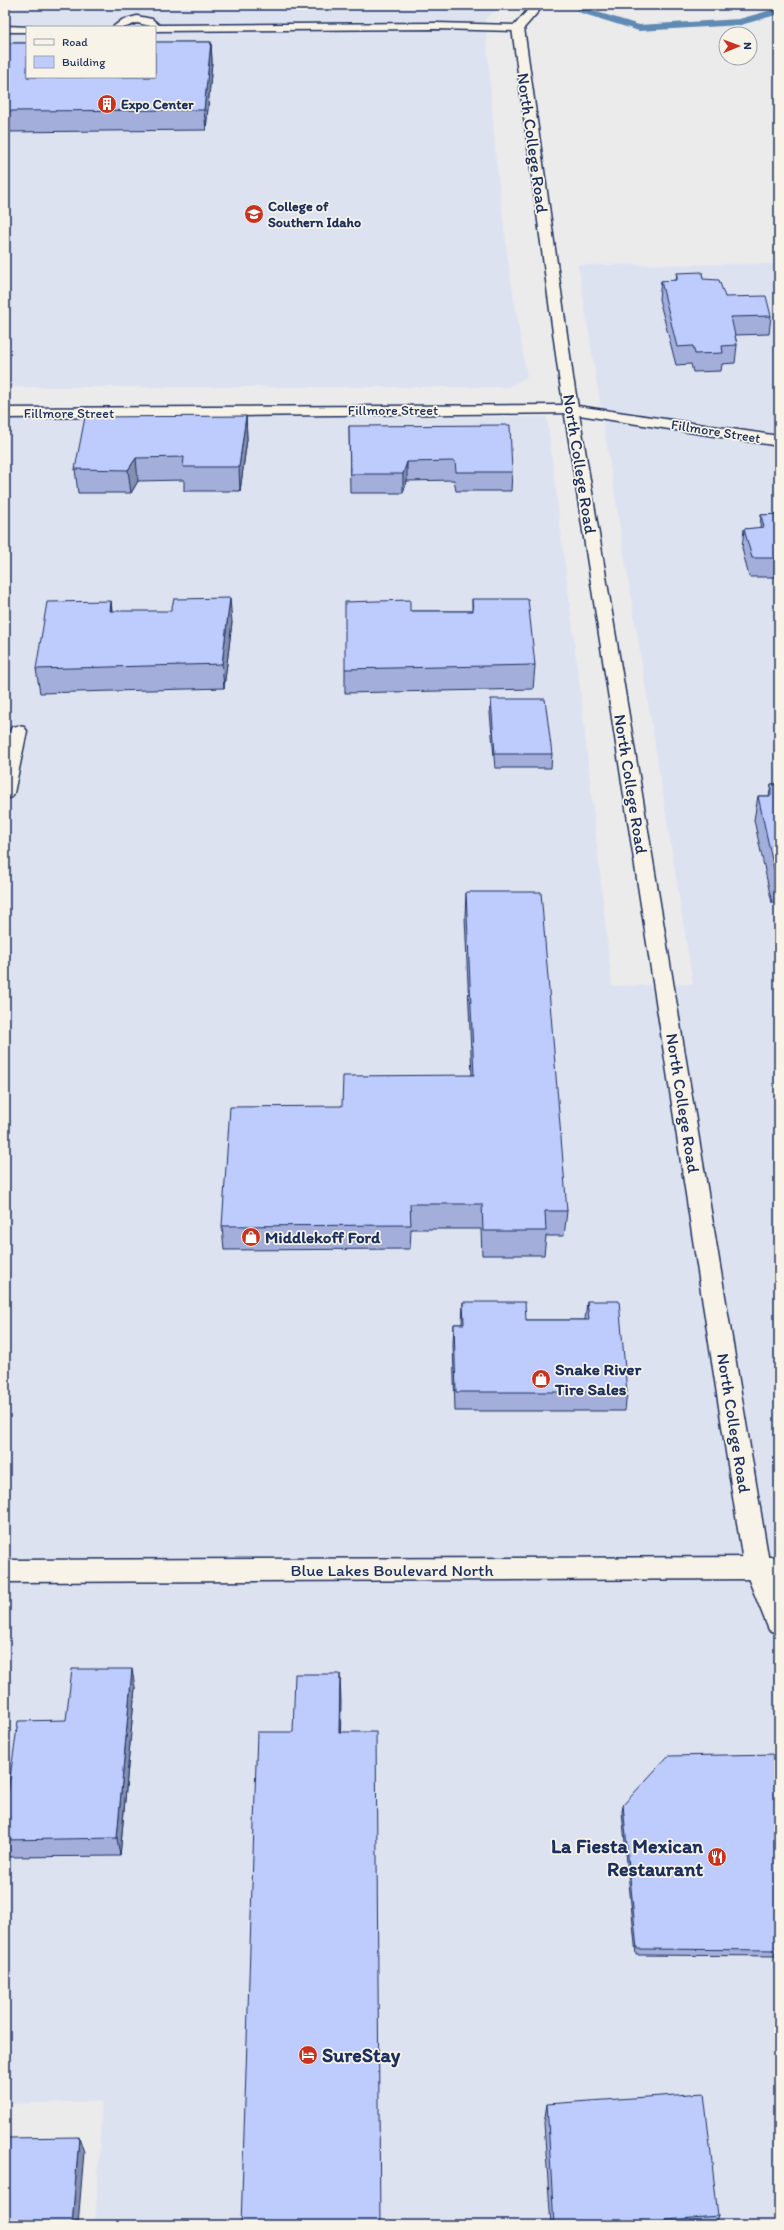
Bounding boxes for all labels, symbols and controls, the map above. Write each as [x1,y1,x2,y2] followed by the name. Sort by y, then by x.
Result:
[26,26,156,78] legend
[718,26,758,66] north arrow
[62,35,88,49] text: Road
[741,42,754,50] text: N
[62,55,106,69] text: Building
[513,72,553,215] street label: North College Road
[96,93,118,115] building icon: Expo Center
[121,96,194,113] place label: Expo Center
[268,198,361,231] place label: College of Southern Idaho
[243,203,265,225] school or university icon: College of Southern Idaho
[559,393,601,536] street label: North College Road
[348,402,438,419] street label: Fillmore Street
[24,405,114,422] street label: Fillmore Street
[670,416,762,447] street label: Fillmore Street
[610,713,652,856] street label: North College Road
[662,1032,704,1175] street label: North College Road
[240,1226,262,1248] shop icon: Middlekoff Ford
[265,1227,381,1247] place label: Middlekoff Ford
[713,1352,755,1495] street label: North College Road
[554,1359,641,1399] place label: Snake River Tire Sales
[530,1368,552,1390] shop icon: Snake River Tire Sales
[290,1560,494,1580] street label: Blue Lakes Boulevard North
[551,1834,704,1881] place label: La Fiesta Mexican Restaurant
[706,1846,728,1868] restaurant icon: La Fiesta Mexican Restaurant
[322,2043,401,2068] place label: SureStay
[297,2044,319,2066] hotel icon: SureStay

